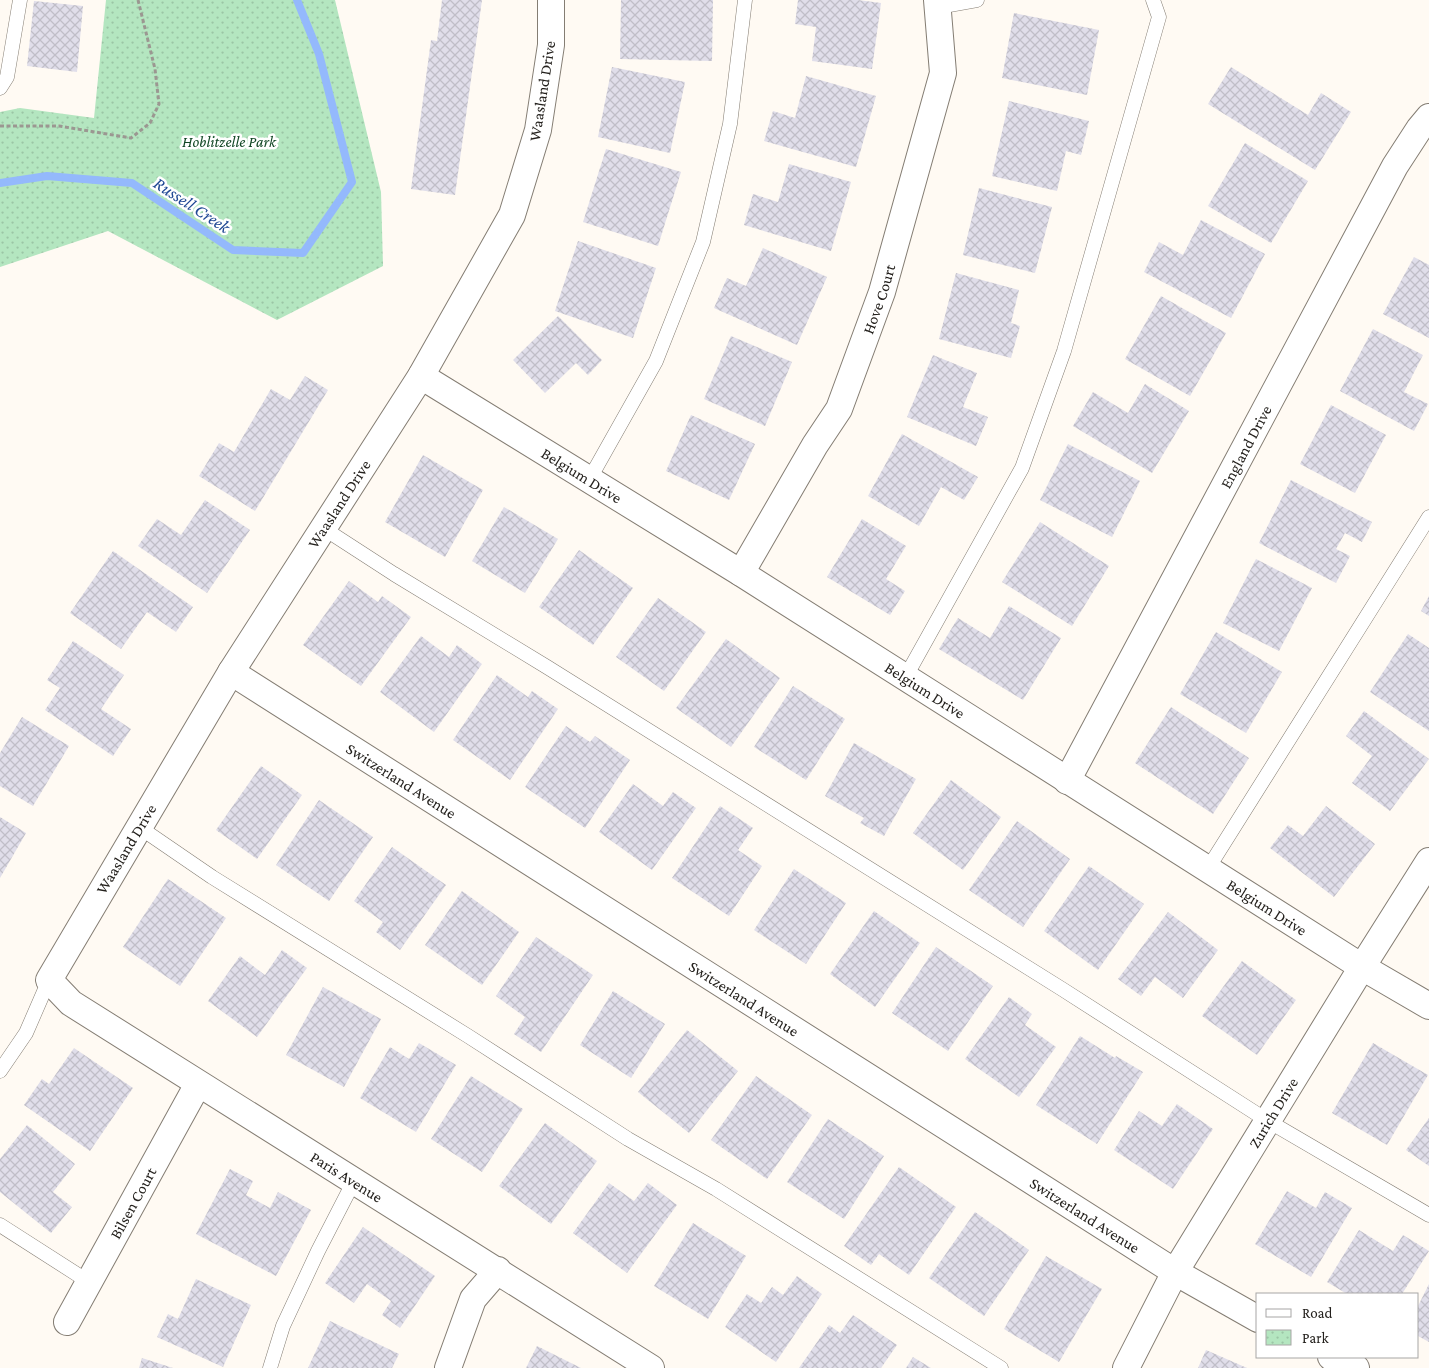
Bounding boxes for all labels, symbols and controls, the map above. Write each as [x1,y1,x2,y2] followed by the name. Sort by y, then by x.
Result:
[526,40,558,142] street label: Waasland Drive
[182,133,277,150] park label: Hoblitzelle Park
[150,173,235,238] water label: Russell Creek
[859,262,898,336] street label: Hove Court
[1216,402,1274,491] street label: England Drive
[539,444,625,506] street label: Belgium Drive
[304,457,374,551] street label: Waasland Drive
[882,658,968,721] street label: Belgium Drive
[343,739,459,821] street label: Switzerland Avenue
[93,801,159,897] street label: Waasland Drive
[1224,875,1310,938] street label: Belgium Drive
[686,957,802,1039] street label: Switzerland Avenue
[1245,1074,1301,1151] street label: Zurich Drive
[308,1148,386,1205] street label: Paris Avenue
[106,1164,159,1241] street label: Bilsen Court
[1027,1174,1143,1256] street label: Switzerland Avenue
[1256,1293,1419,1358] legend
[1302,1305,1333,1321] text: Road
[1302,1330,1329,1346] text: Park

